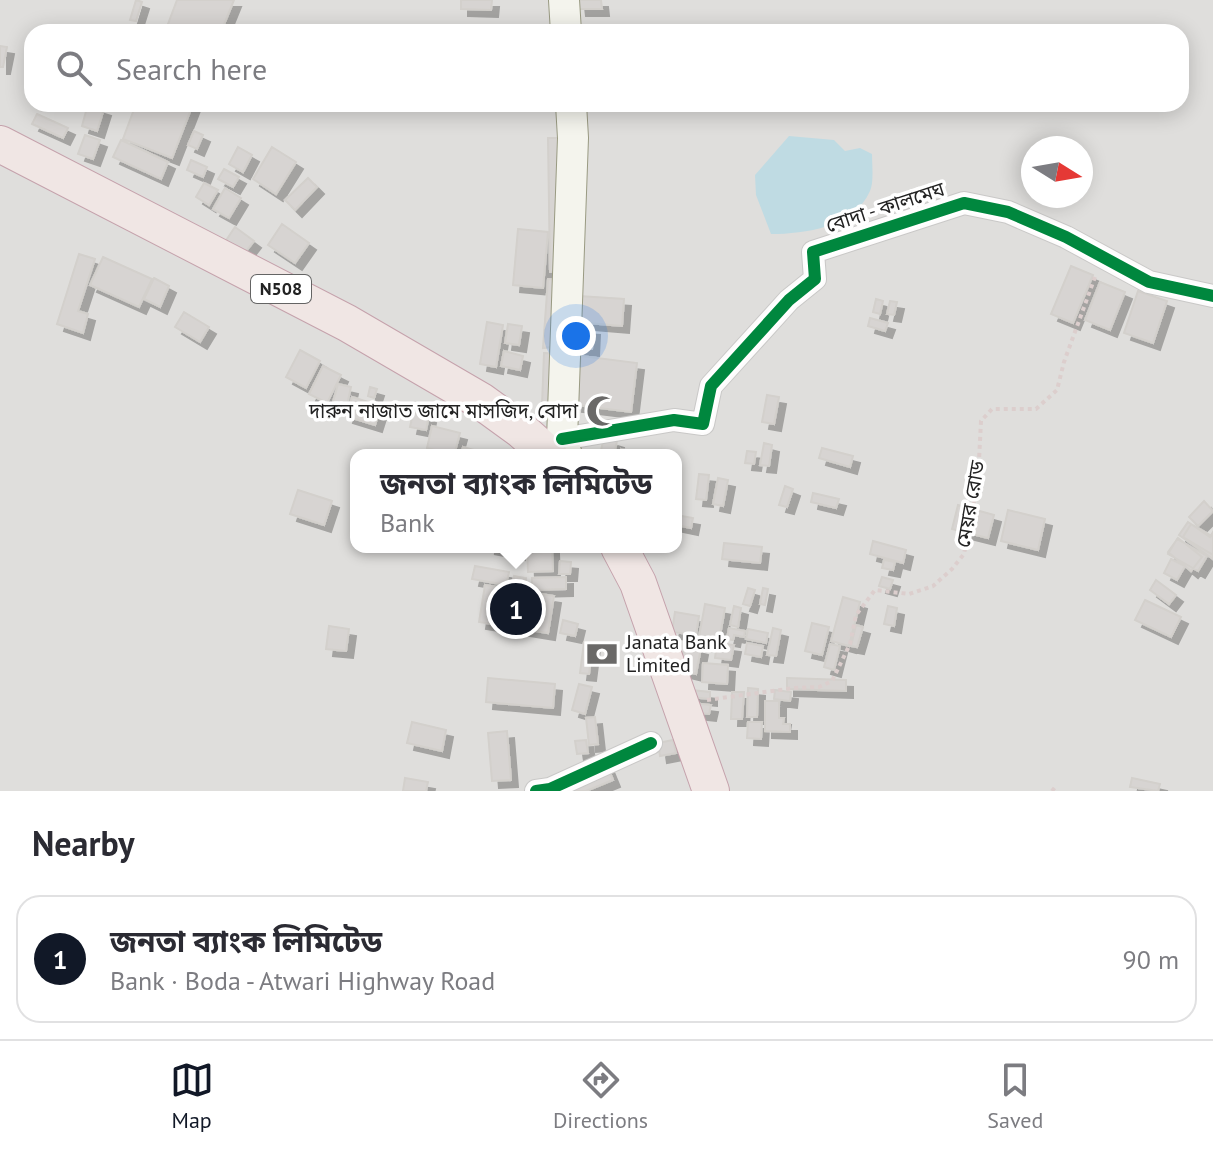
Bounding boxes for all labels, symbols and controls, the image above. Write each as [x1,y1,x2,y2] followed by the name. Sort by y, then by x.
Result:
[24,24,1189,112] search box
[52,46,96,90] icon: search
[116,49,267,88] text: Search here
[1021,136,1093,208] north arrow
[822,175,948,238] street label: বোদা - কালমেঘ
[251,275,311,303] road number: N508
[556,316,596,356] your location
[585,394,619,428] mosque icon: দারুন নাজাত জামে মাসজিদ, বোদা
[308,398,579,424] place label: দারুন নাজাত জামে মাসজিদ, বোদা
[350,449,682,553] popup
[950,458,991,550] street label: মেয়র রোড
[380,463,652,502] text: জনতা ব্যাংক লিমিটেড
[380,506,435,539] text: Bank
[490,579,542,639] pin: 1
[625,629,727,678] place label: Janata Bank Limited
[585,637,619,671] bank icon: Janata Bank Limited
[32,821,134,865] text: Nearby
[110,921,382,960] text: জনতা ব্যাংক লিমিটেড
[53,943,67,976] text: 1
[1123,943,1179,976] text: 90 m
[110,964,495,997] text: Bank · Boda - Atwari Highway Road
[170,1058,214,1134] tab: Map
[553,1058,648,1134] tab: Directions
[987,1058,1043,1134] tab: Saved

